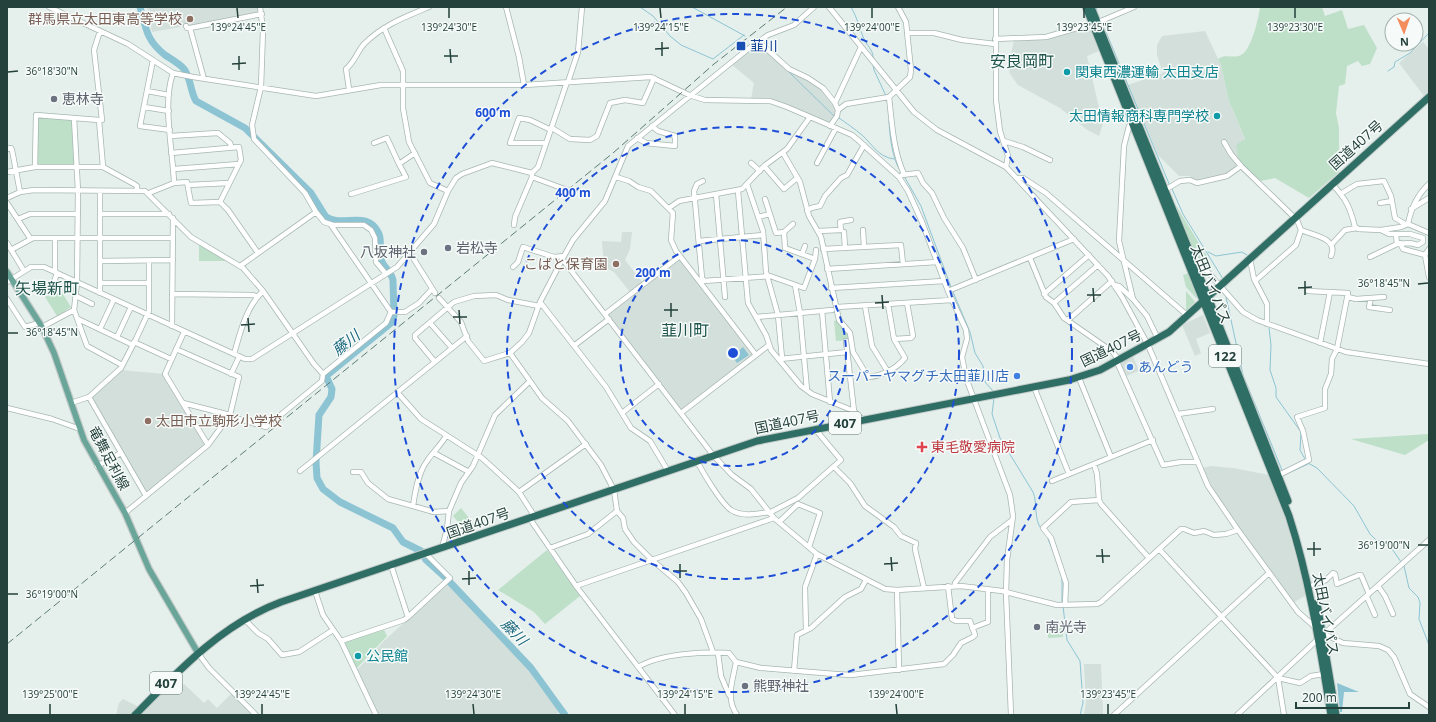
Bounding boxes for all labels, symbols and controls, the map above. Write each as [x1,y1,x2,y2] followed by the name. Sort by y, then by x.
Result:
[28,9,182,28] place label: 群馬県立太田東高等学校
[1384,12,1424,52] north arrow
[185,14,195,24] marker: 群馬県立太田東高等学校
[210,20,266,34] text: 139°24'45"E
[421,20,477,34] text: 139°24'30"E
[633,20,689,34] text: 139°24'15"E
[844,20,900,34] text: 139°24'00"E
[1056,20,1112,34] text: 139°23'45"E
[1267,20,1323,34] text: 139°23'30"E
[1400,35,1409,50] text: N
[750,36,778,55] place label: 韮川
[735,40,747,52] marker: 韮川
[990,50,1054,72] district label: 安良岡町
[1075,62,1219,81] place label: 関東西濃運輸 太田支店
[26,64,78,78] text: 36°18'30"N
[1062,67,1072,77] marker: 関東西濃運輸 太田支店
[62,89,104,108] place label: 恵林寺
[49,94,59,104] marker: 恵林寺
[475,104,511,121] text: 600 m
[1069,106,1209,125] place label: 太田情報商科専門学校
[1212,111,1222,121] marker: 太田情報商科専門学校
[1325,115,1387,174] street label: 国道407号
[555,184,591,201] text: 400 m
[456,238,498,257] place label: 岩松寺
[1187,241,1236,326] street label: 太田バイパス
[360,242,416,261] place label: 八坂神社
[443,243,453,253] marker: 岩松寺
[419,247,429,257] marker: 八坂神社
[524,254,608,273] place label: こばと保育園
[611,259,621,269] marker: こばと保育園
[635,264,671,281] text: 200 m
[1358,276,1410,290] text: 36°18'45"N
[15,277,79,299] district label: 矢場新町
[661,319,709,341] district label: 韮川町
[327,324,365,359] water label: 藤川
[26,325,78,339] text: 36°18'45"N
[1077,325,1145,371] street label: 国道407号
[1209,345,1241,367] road number: 122
[726,346,740,360] centre of rings
[1138,357,1194,376] place label: あんどう
[1125,362,1135,372] marker: あんどう
[827,366,1009,385] place label: スーパーヤマグチ太田韮川店
[1012,371,1022,381] marker: スーパーヤマグチ太田韮川店
[753,405,821,438] street label: 国道407号
[156,411,282,430] place label: 太田市立駒形小学校
[829,412,861,434] road number: 407
[143,416,153,426] marker: 太田市立駒形小学校
[85,422,134,493] street label: 竜舞足利線
[931,437,1015,456] place label: 東毛敬愛病院
[916,441,928,453] marker: 東毛敬愛病院
[444,503,512,542] street label: 国道407号
[1358,538,1410,552] text: 36°19'00"N
[1309,571,1344,657] street label: 太田バイパス
[26,587,78,601] text: 36°19'00"N
[497,614,534,650] water label: 藤川
[1045,617,1087,636] place label: 南光寺
[1032,622,1042,632] marker: 南光寺
[366,646,408,665] place label: 公民館
[353,651,363,661] marker: 公民館
[150,672,182,694] road number: 407
[753,676,809,695] place label: 熊野神社
[740,681,750,691] marker: 熊野神社
[1296,684,1409,710] scale bar
[22,687,78,701] text: 139°25'00"E
[234,687,290,701] text: 139°24'45"E
[445,687,501,701] text: 139°24'30"E
[657,687,713,701] text: 139°24'15"E
[868,687,924,701] text: 139°24'00"E
[1080,687,1136,701] text: 139°23'45"E
[1302,689,1337,706] text: 200 m

